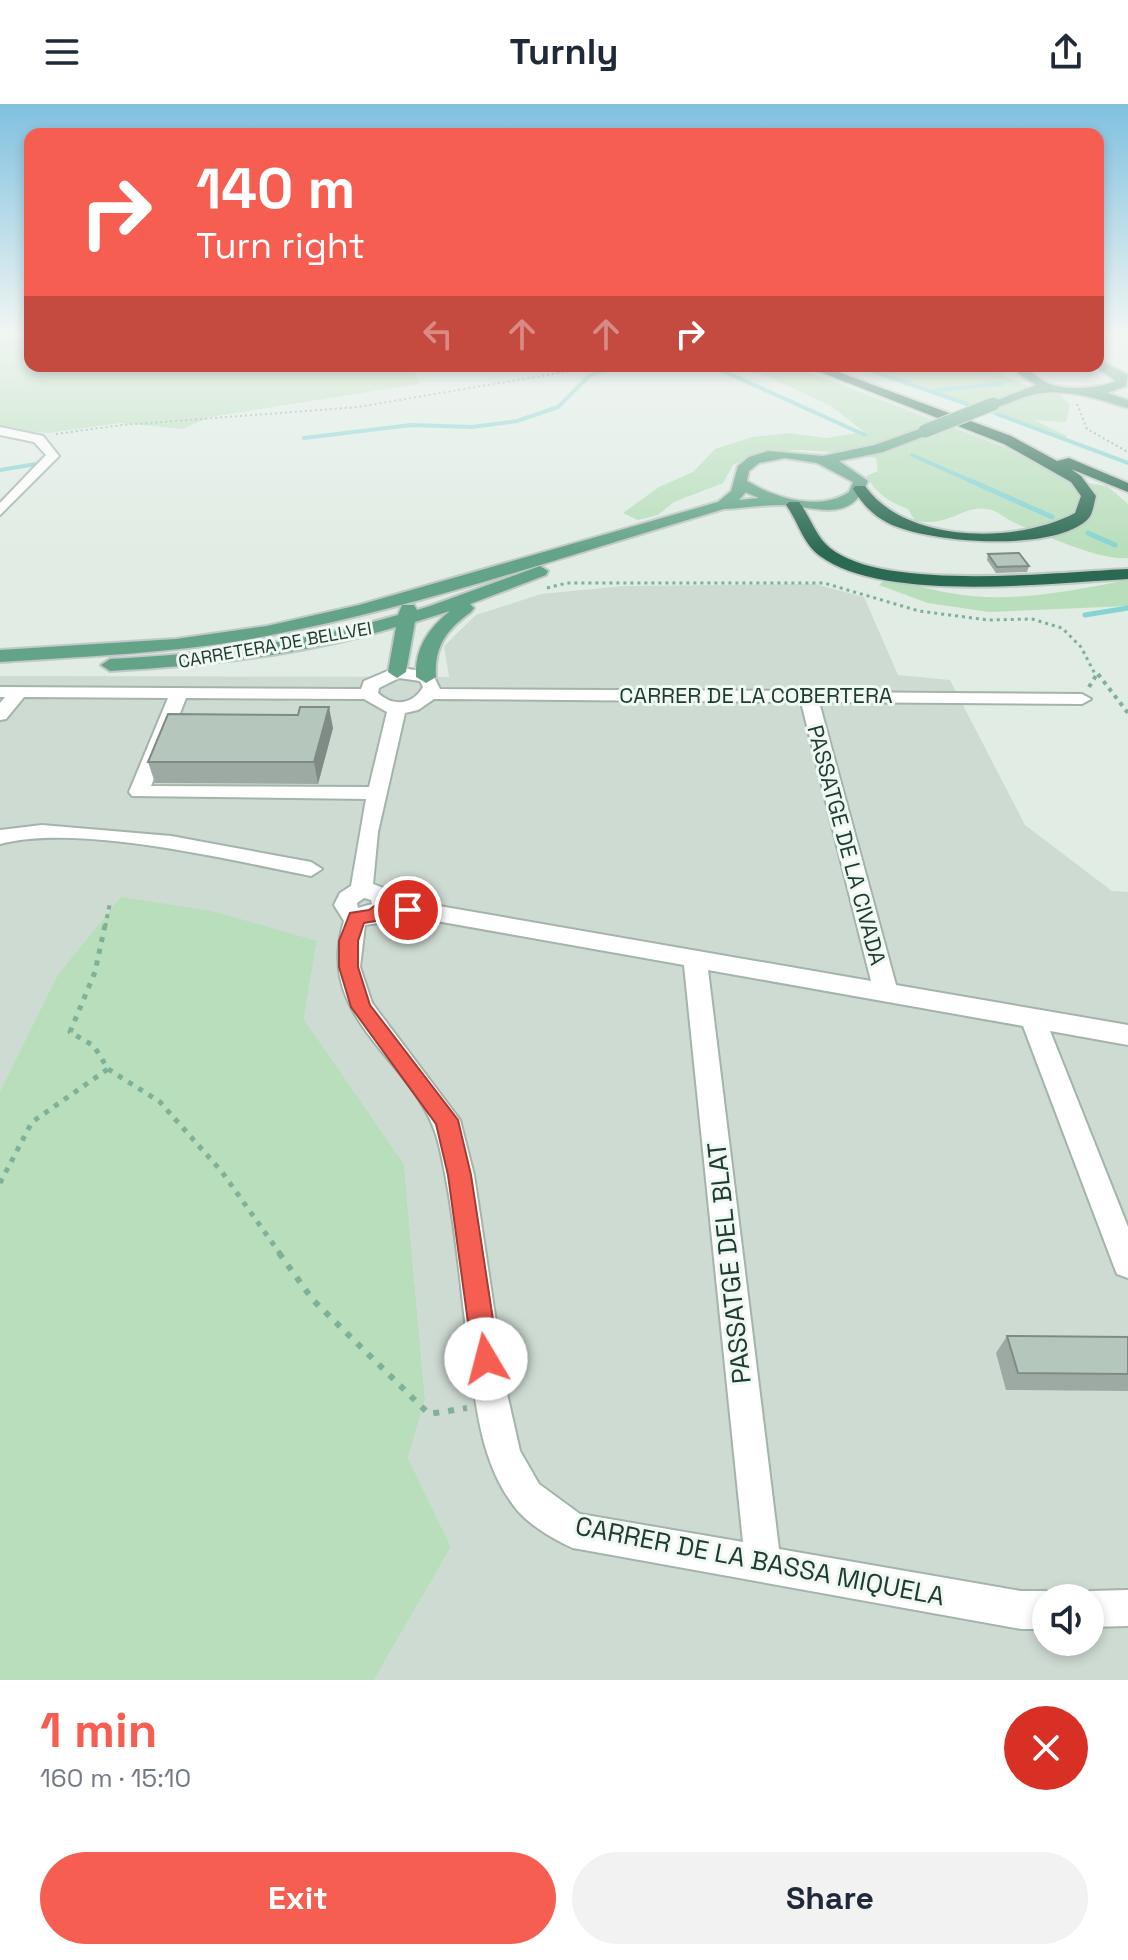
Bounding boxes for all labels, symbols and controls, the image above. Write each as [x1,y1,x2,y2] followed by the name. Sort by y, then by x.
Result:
[510,29,618,75] text: Turnly
[40,30,84,74] icon: menu
[1044,30,1088,74] icon: share
[196,153,355,224] text: 140 m
[64,160,168,264] icon: right
[196,223,365,269] text: Turn right
[416,312,460,356] icon: left
[500,312,544,356] icon: ahead
[584,312,628,356] icon: ahead
[668,312,712,356] icon: right
[176,616,373,673] street label: CARRETERA DE BELLVEI
[619,681,893,709] street label: CARRER DE LA COBERTERA
[801,722,893,968] street label: PASSATGE DE LA CIVADA
[374,876,442,944] pin
[386,888,430,932] icon: arrive
[699,1140,759,1386] street label: PASSATGE DEL BLAT
[444,1317,528,1401] position arrow
[572,1508,948,1614] street label: CARRER DE LA BASSA MIQUELA
[1032,1584,1104,1656] map controls
[1032,1584,1104,1656] button: sound
[40,1700,157,1761] text: 1 min
[1004,1706,1088,1790] button: close
[40,1761,191,1795] text: 160 m · 15:10
[40,1852,556,1944] button: Exit
[572,1852,1088,1944] button: Share

